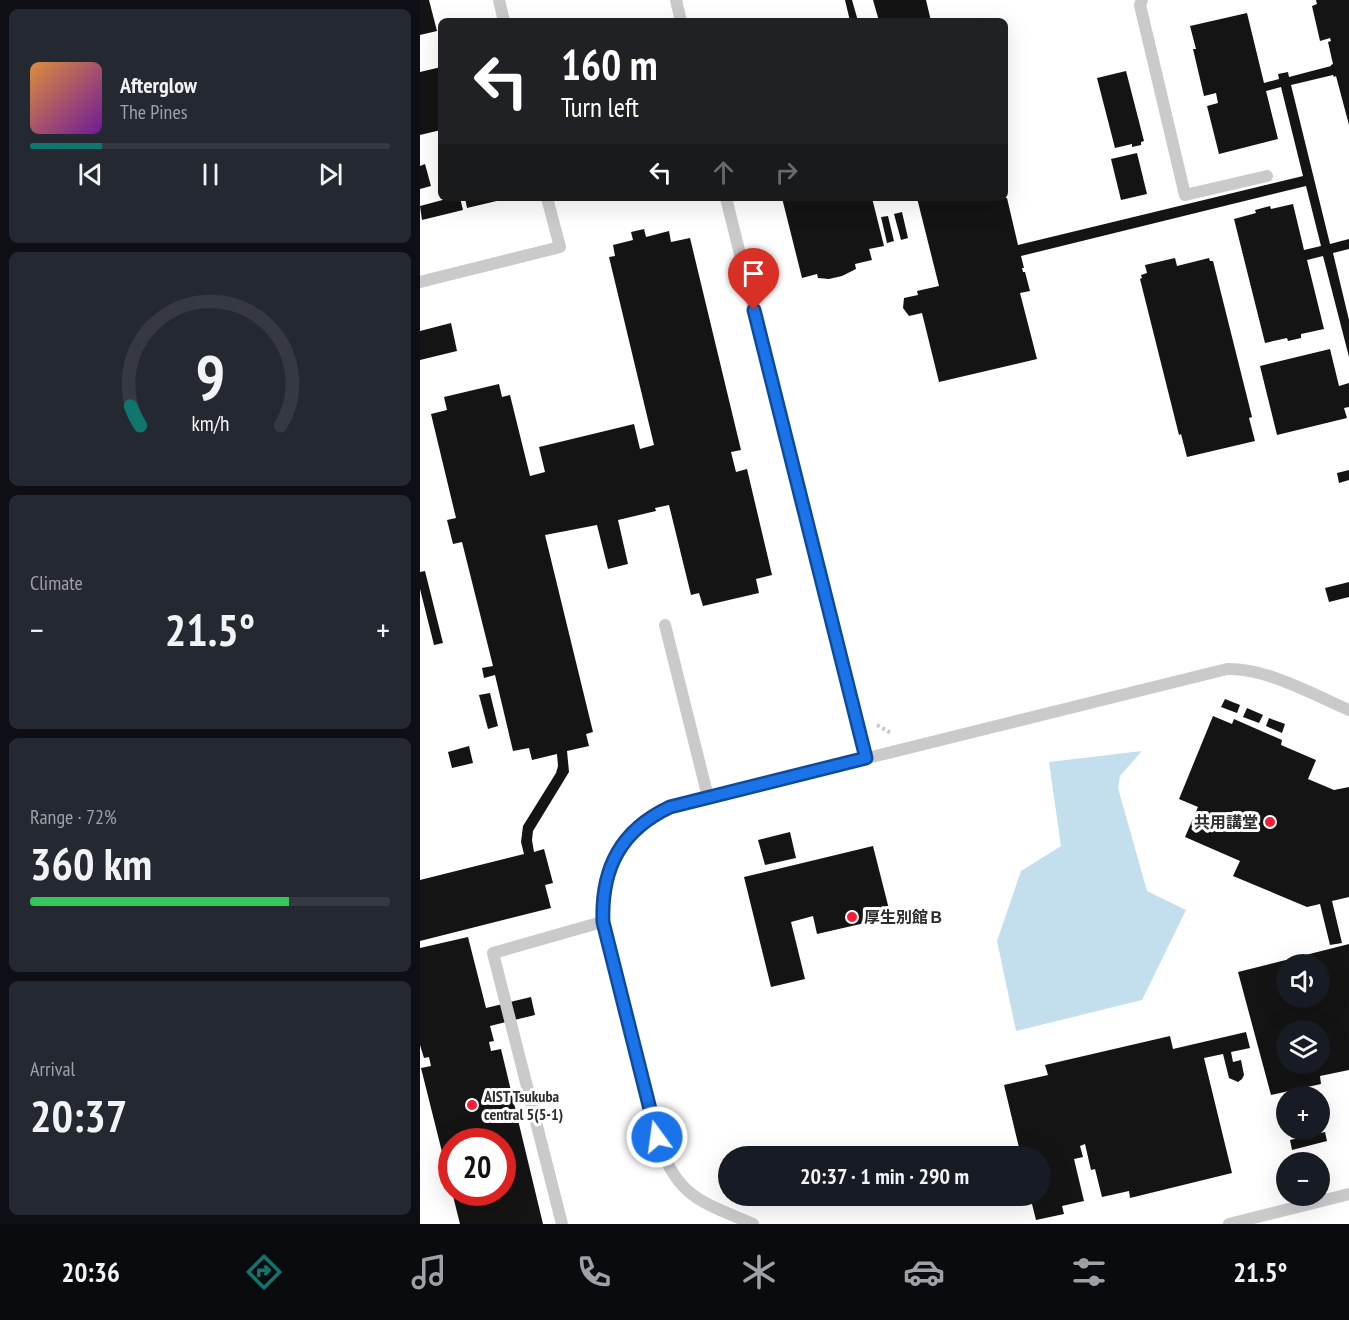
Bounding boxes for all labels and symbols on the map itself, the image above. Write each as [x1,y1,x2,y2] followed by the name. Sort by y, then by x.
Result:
[728,248,779,310] pin
[1194,812,1258,832] place label: 共用講堂
[1263,815,1277,829] marker: 共用講堂
[864,907,944,927] place label: 厚生別館Ｂ
[845,910,859,924] marker: 厚生別館Ｂ
[483,1086,563,1124] place label: AIST Tsukuba central 5(5-1)
[465,1098,479,1112] marker: AIST Tsukuba central 5(5-1)
[625,1105,689,1169] position arrow
[438,1128,516,1206] speed limit sign: 20

